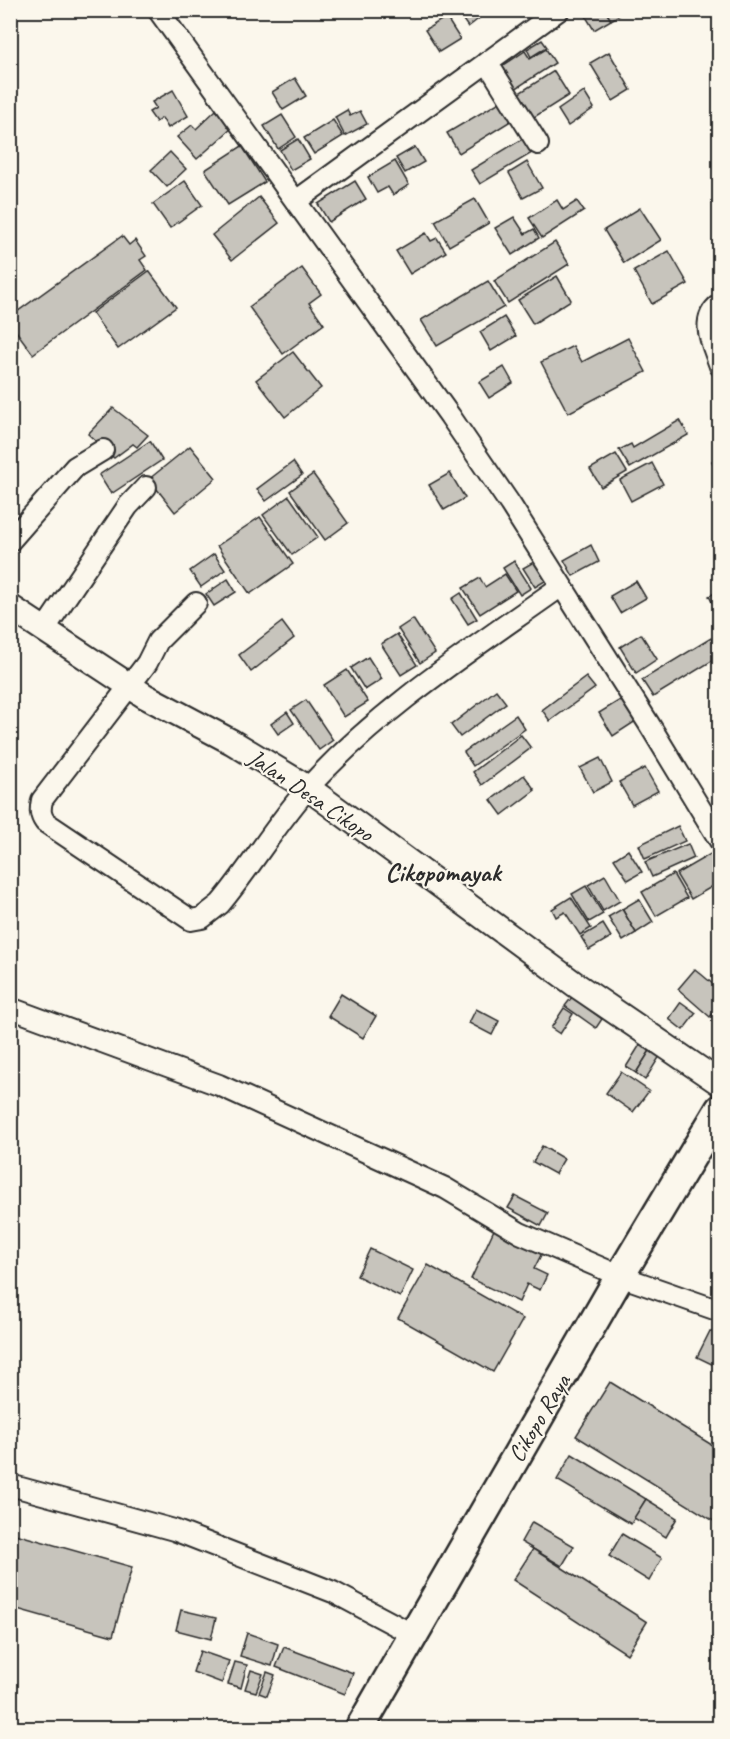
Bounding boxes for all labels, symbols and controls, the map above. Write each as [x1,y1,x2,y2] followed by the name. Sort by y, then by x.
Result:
[242,741,381,849] street label: Jalan Desa Cikopo
[385,855,504,889] district label: Cikopomayak
[501,1367,578,1467] street label: Cikopo Raya

